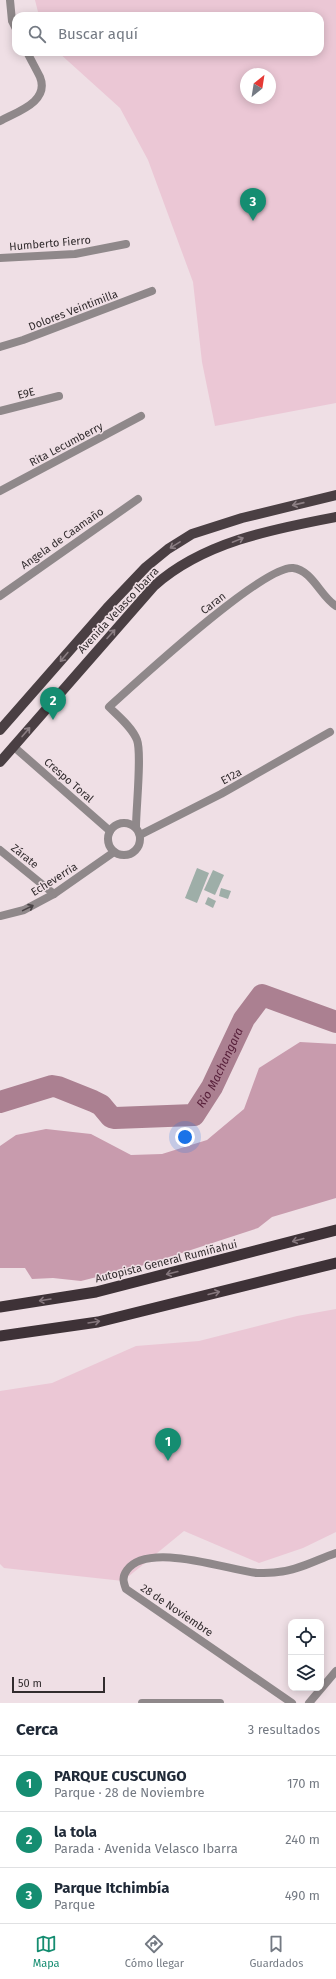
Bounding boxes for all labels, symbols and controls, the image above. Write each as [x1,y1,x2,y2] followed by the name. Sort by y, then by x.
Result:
[12,12,324,56] search box
[26,23,48,45] icon: search
[58,25,138,43] text: Buscar aquí
[240,68,276,104] north arrow
[240,188,266,221] pin: 3
[9,233,91,254] street label: Humberto Fierro
[27,287,120,333] street label: Dolores Veintimilla
[16,385,36,402] street label: E9E
[27,419,106,469] street label: Rita Lecumberry
[292,500,305,508] one-way arrow
[18,505,106,572] street label: Angela de Caamaño
[231,536,243,544] one-way arrow
[169,541,181,549] one-way arrow
[75,565,162,656] street label: Avenida Velasco Ibarra
[198,590,228,617] street label: Caran
[107,629,116,640] one-way arrow
[60,651,69,662] one-way arrow
[40,687,66,720] pin: 2
[21,727,30,737] one-way arrow
[41,755,96,805] street label: Crespo Toral
[219,765,244,787] street label: E12a
[8,842,41,871] street label: Zárate
[29,860,80,899] street label: Echeverria
[22,904,34,911] one-way arrow
[194,1025,246,1110] water label: Rio Machangara
[175,1127,195,1147] your location
[292,1237,305,1244] one-way arrow
[94,1238,238,1285] street label: Autopista General Rumiñahui
[166,1270,179,1277] one-way arrow
[208,1289,221,1297] one-way arrow
[39,1296,52,1304] one-way arrow
[87,1318,100,1326] one-way arrow
[155,1428,181,1461] pin: 1
[138,1581,215,1639] street label: 28 de Noviembre
[288,1619,324,1691] map controls
[288,1619,324,1655] button: locate
[288,1655,324,1691] button: layers
[12,1675,105,1694] scale bar
[18,1677,42,1690] text: 50 m
[16,1719,58,1740] text: Cerca
[248,1722,320,1737] text: 3 resultados
[54,1767,187,1785] text: PARQUE CUSCUNGO
[26,1776,32,1791] text: 1
[287,1776,320,1791] text: 170 m
[54,1785,204,1800] text: Parque · 28 de Noviembre
[54,1823,97,1841] text: la tola
[26,1832,32,1847] text: 2
[285,1832,320,1847] text: 240 m
[54,1841,238,1856] text: Parada · Avenida Velasco Ibarra
[54,1879,170,1897] text: Parque Itchimbía
[26,1888,32,1903] text: 3
[285,1888,320,1903] text: 490 m
[54,1897,95,1912] text: Parque
[33,1933,60,1970] tab: Mapa
[125,1933,184,1970] tab: Cómo llegar
[249,1933,303,1970] tab: Guardados

